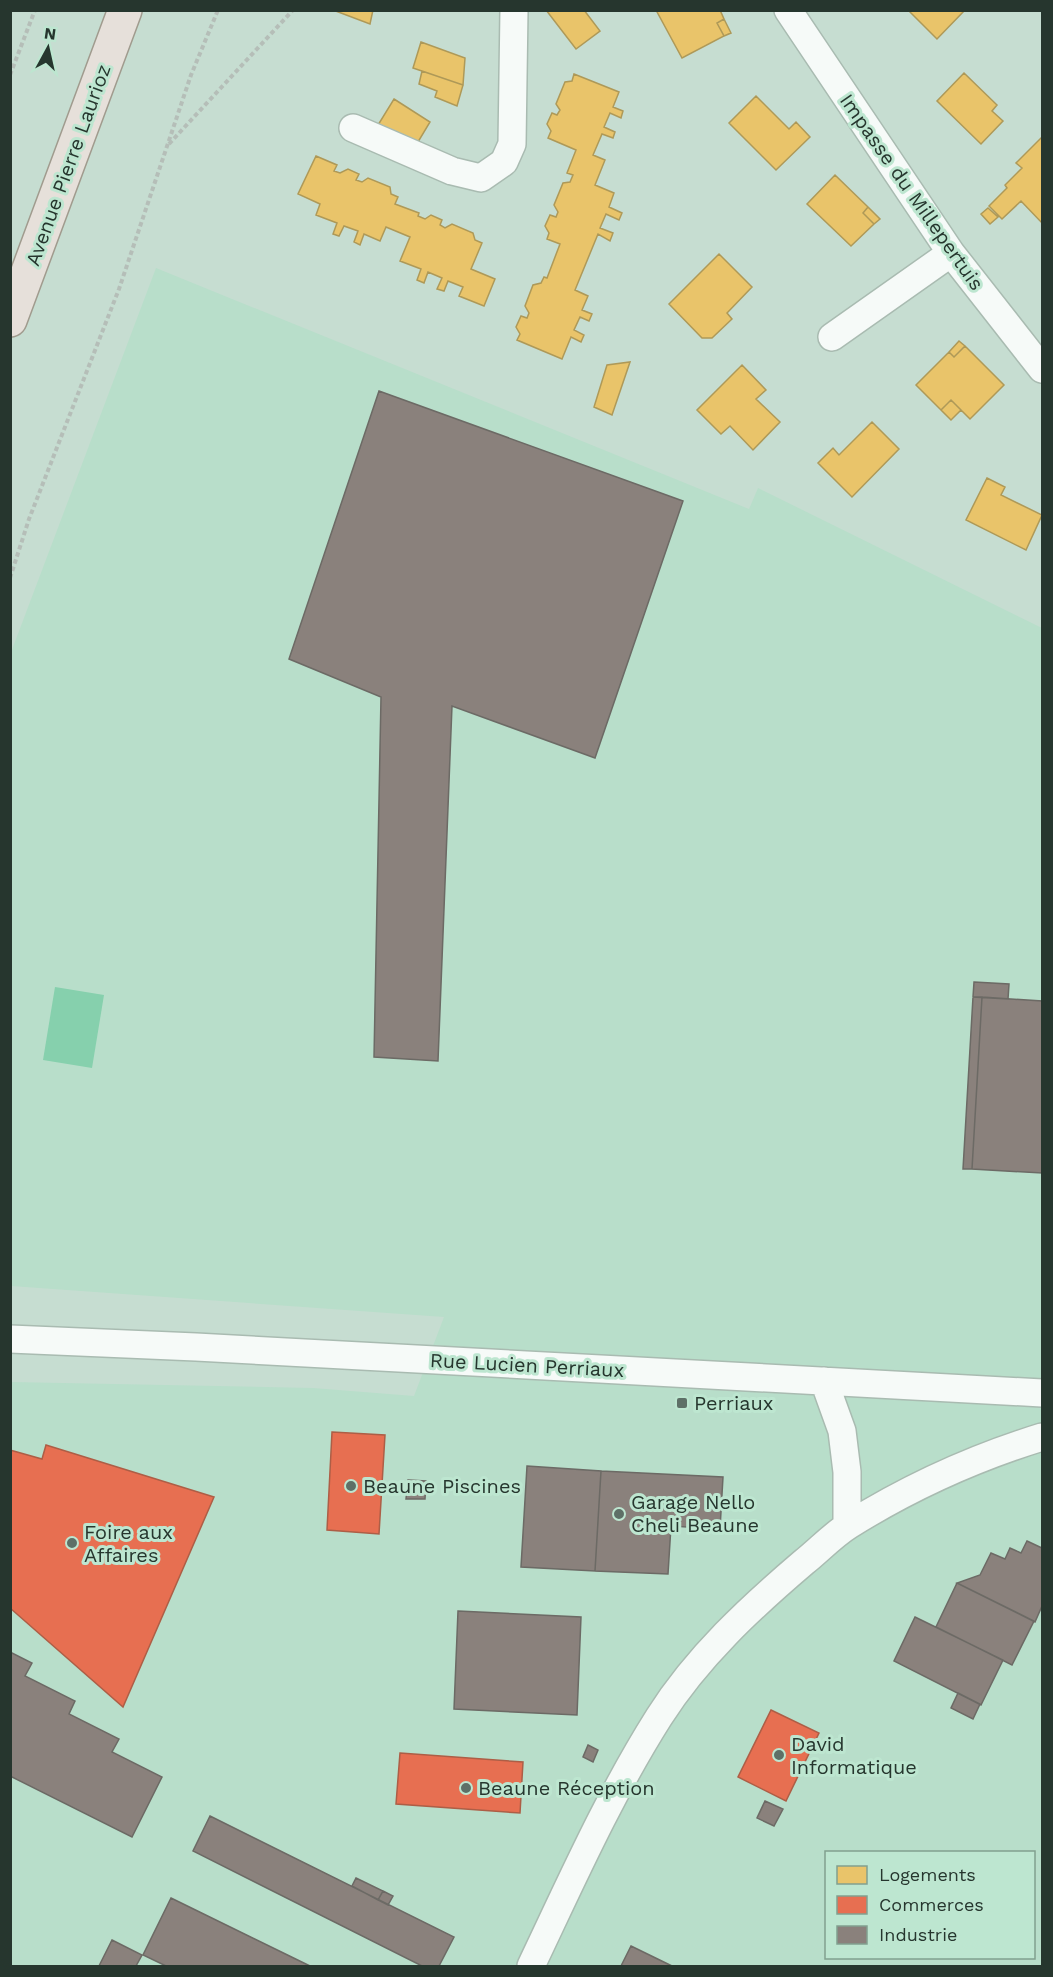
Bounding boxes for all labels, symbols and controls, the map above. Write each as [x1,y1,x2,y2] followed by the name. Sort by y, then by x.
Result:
[18,18,78,78] north arrow
[43,23,57,44] text: N
[20,61,116,269] street label: Avenue Pierre Laurioz
[835,89,989,295] street label: Impasse du Millepertuis
[429,1348,625,1382] street label: Rue Lucien Perriaux
[694,1391,774,1415] place label: Perriaux
[675,1396,689,1410] marker: Perriaux
[363,1474,521,1498] place label: Beaune Piscines
[344,1479,358,1493] marker: Beaune Piscines
[631,1490,759,1537] place label: Garage Nello Cheli Beaune
[612,1507,626,1521] marker: Garage Nello Cheli Beaune
[84,1520,173,1567] place label: Foire aux Affaires
[65,1536,79,1550] marker: Foire aux Affaires
[791,1732,917,1779] place label: David Informatique
[772,1748,786,1762] marker: David Informatique
[478,1776,655,1800] place label: Beaune Réception
[459,1781,473,1795] marker: Beaune Réception
[825,1851,1035,1959] legend
[879,1864,976,1885] text: Logements
[879,1894,984,1915] text: Commerces
[879,1924,957,1945] text: Industrie

